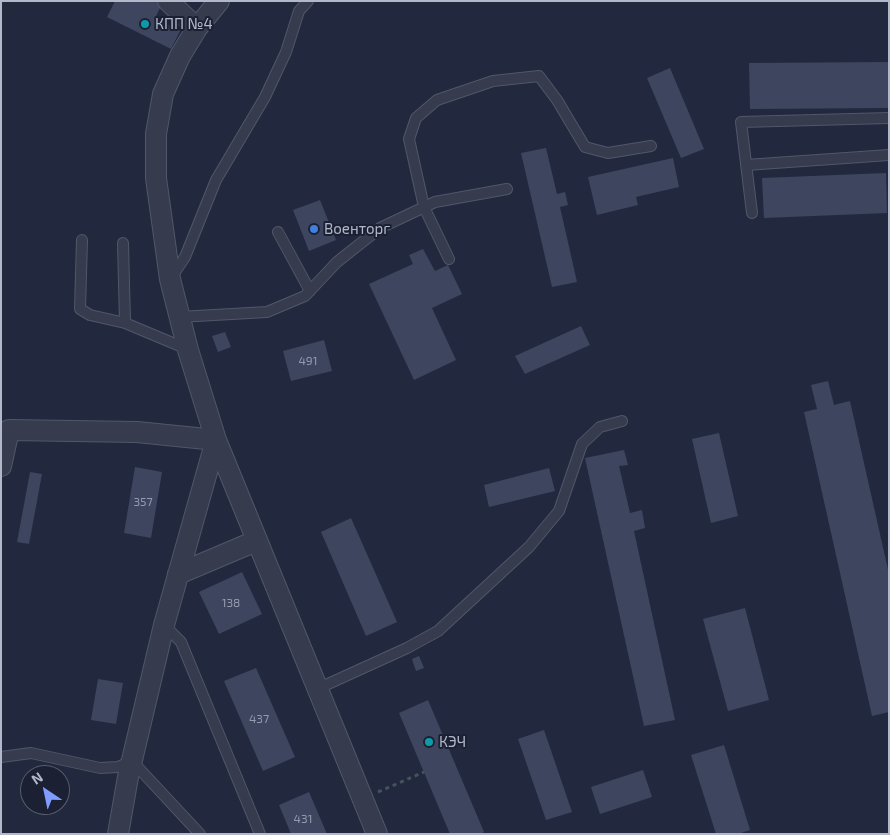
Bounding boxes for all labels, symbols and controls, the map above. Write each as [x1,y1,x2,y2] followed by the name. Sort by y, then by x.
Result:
[155,15,213,33] place label: КПП №4
[139,18,151,30] marker: КПП №4
[324,220,390,238] place label: Военторг
[308,223,320,235] marker: Военторг
[298,354,318,368] house number: 491
[133,495,153,509] house number: 357
[222,596,240,610] house number: 138
[249,712,269,726] house number: 437
[439,733,466,751] place label: КЭЧ
[423,736,435,748] marker: КЭЧ
[20,765,70,815] north arrow
[28,768,46,788] text: N
[294,812,312,826] house number: 431

